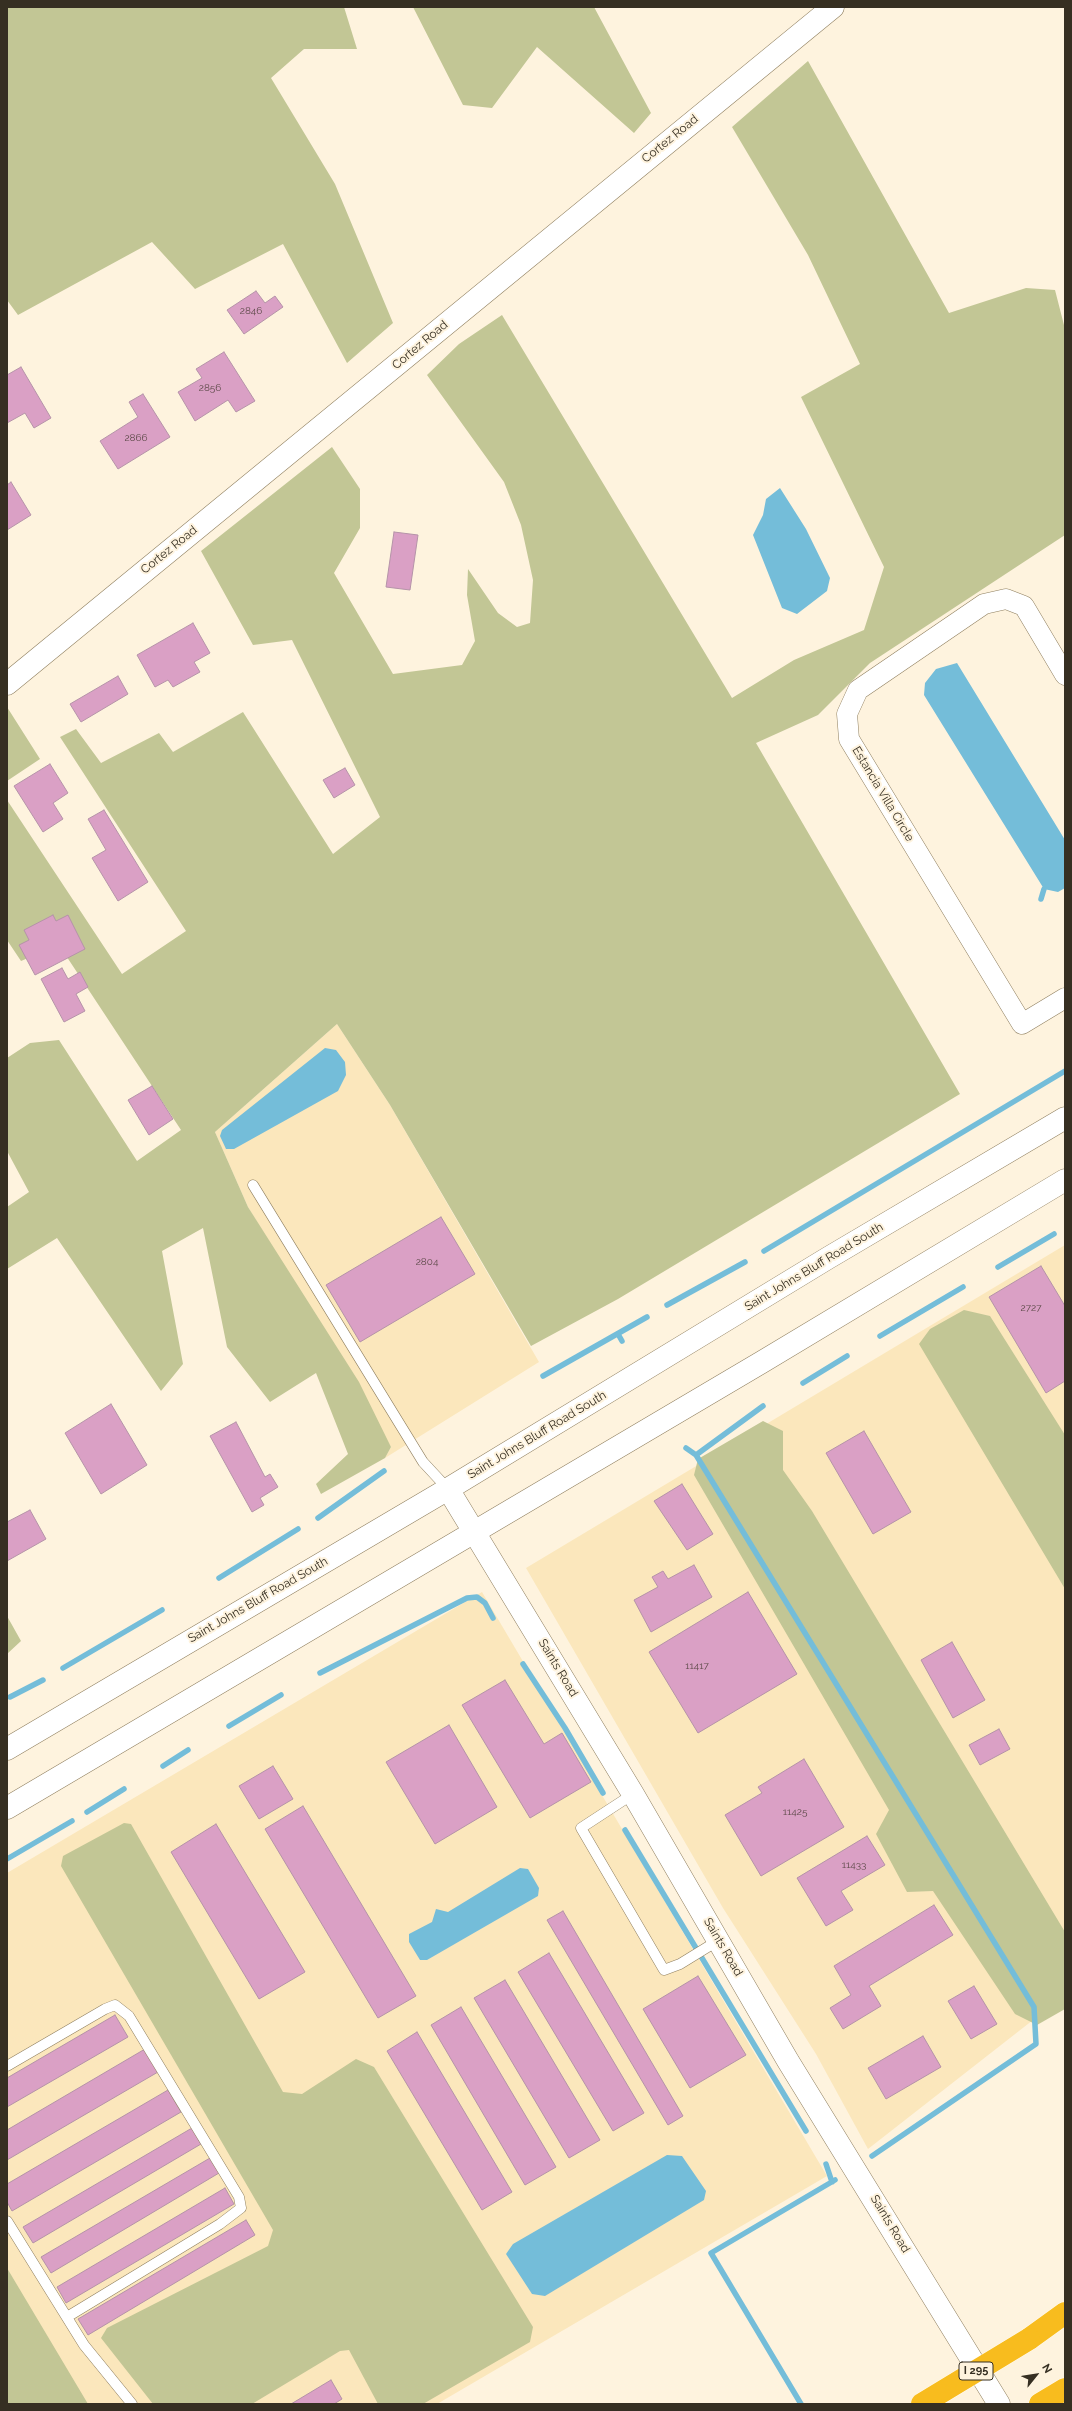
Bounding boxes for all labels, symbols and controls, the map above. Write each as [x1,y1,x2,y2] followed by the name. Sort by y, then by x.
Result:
[639,112,701,166] street label: Cortez Road
[240,305,262,317] house number: 2846
[389,318,451,372] street label: Cortez Road
[199,382,221,394] house number: 2856
[124,432,148,444] house number: 2866
[138,523,200,577] street label: Cortez Road
[849,744,917,844] street label: Estancia Villa Circle
[742,1220,886,1314] street label: Saint Johns Bluff Road South
[416,1256,438,1268] house number: 2804
[1020,1302,1042,1314] house number: 2727
[465,1388,609,1482] street label: Saint Johns Bluff Road South
[186,1554,330,1646] street label: Saint Johns Bluff Road South
[535,1636,581,1700] street label: Saints Road
[685,1660,709,1672] house number: 11417
[783,1806,807,1818] house number: 11425
[842,1859,866,1871] house number: 11433
[701,1915,745,1979] street label: Saints Road
[867,2192,913,2256] street label: Saints Road
[1016,2355,1056,2395] north arrow
[959,2362,993,2380] road number: I 295
[1039,2362,1055,2376] text: N

